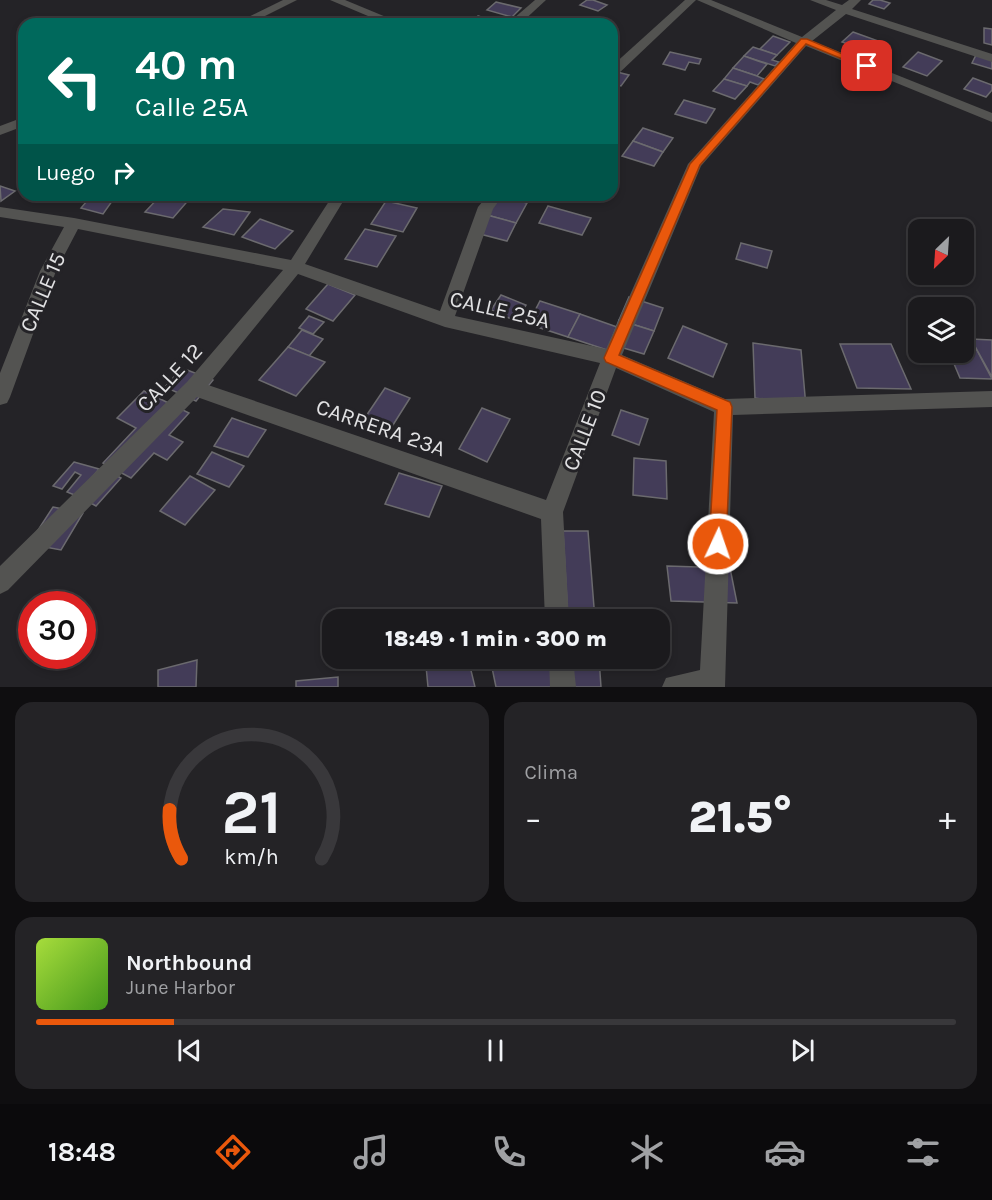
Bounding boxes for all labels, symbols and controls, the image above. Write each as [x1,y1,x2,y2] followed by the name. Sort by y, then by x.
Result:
[135,40,237,90] text: 40 m
[841,40,892,91] pin
[36,42,114,120] icon: left
[850,49,883,82] icon: arrive
[135,91,248,123] text: Calle 25A
[107,156,140,189] icon: right
[36,160,95,186] text: Luego
[908,219,974,285] north arrow
[908,219,974,363] map controls
[15,249,71,336] street label: CALLE 15
[447,286,553,334] street label: CALLE 25A
[908,297,974,363] button: layers
[131,338,208,417] street label: CALLE 12
[558,386,612,475] street label: CALLE 10
[313,394,449,462] street label: CARRERA 23A
[686,512,750,576] position arrow
[18,591,96,669] speed limit sign: 30
[385,626,607,652] text: 18:49 · 1 min · 300 m
[525,761,578,784] text: Clima
[222,776,282,849] text: 21
[688,791,792,843] text: 21.5°
[525,799,542,837] text: −
[939,799,956,837] text: +
[225,844,279,869] text: km/h
[126,950,252,976] text: Northbound
[126,976,235,999] text: June Harbor
[173,1034,206,1067] icon: previous
[479,1034,512,1067] icon: pause
[786,1034,819,1067] icon: next
[212,1131,254,1173] icon: directions
[350,1131,392,1173] icon: music
[488,1131,530,1173] icon: phone
[626,1131,668,1173] icon: climate
[764,1131,806,1173] icon: car
[902,1131,944,1173] icon: filters
[48,1136,116,1168] text: 18:48

